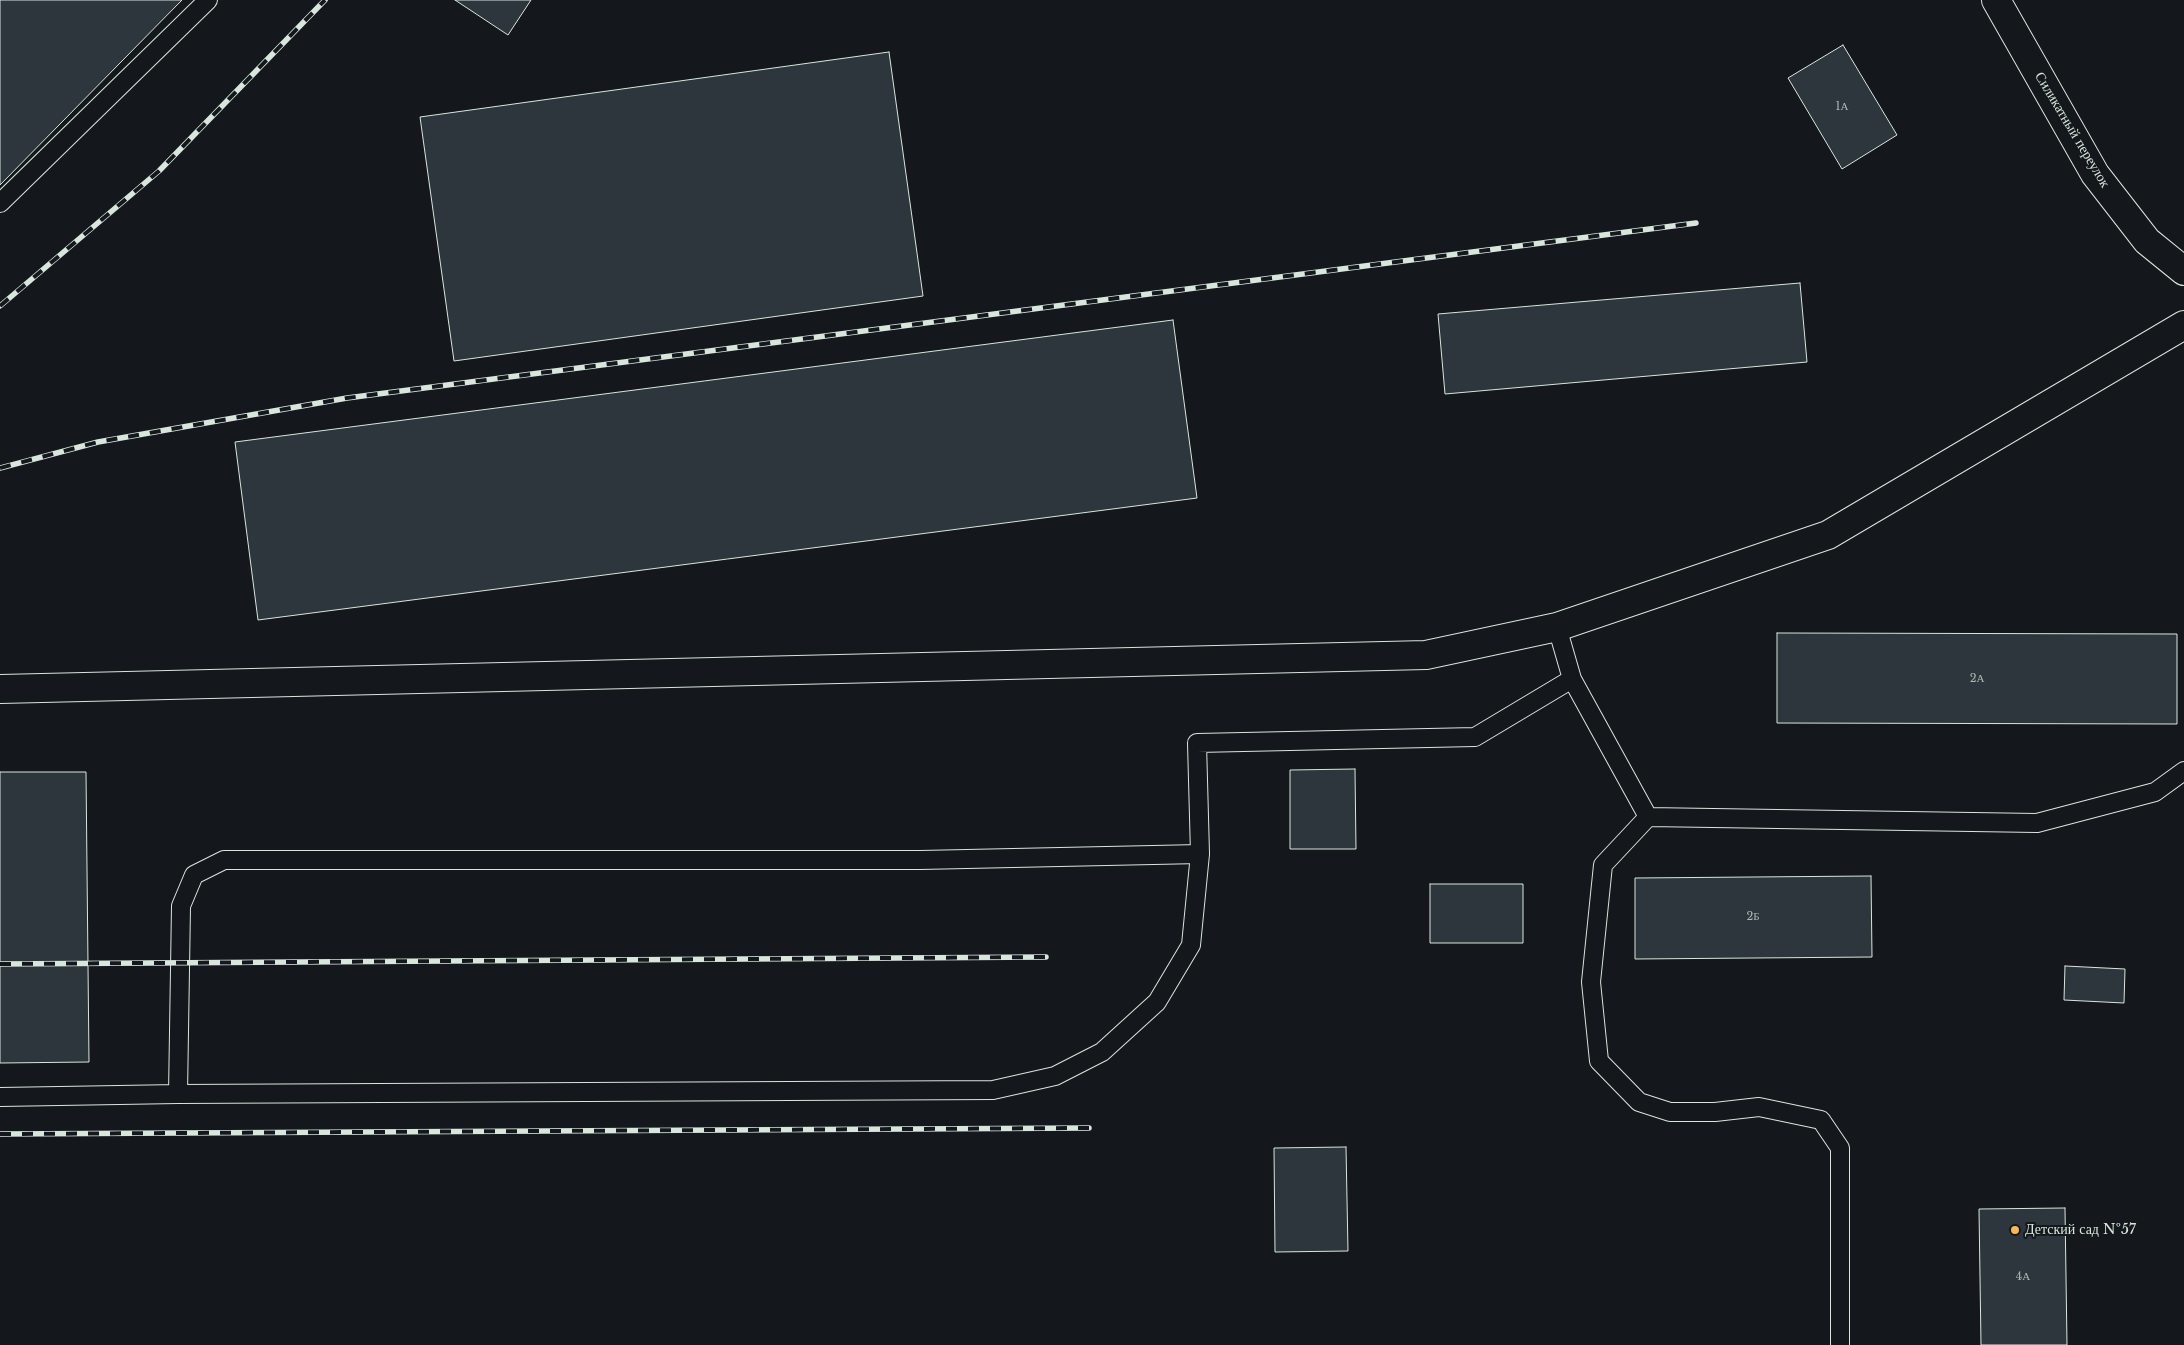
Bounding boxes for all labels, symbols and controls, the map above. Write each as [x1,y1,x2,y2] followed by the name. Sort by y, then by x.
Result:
[2031,69,2113,191] street label: Силикатный переулок
[1836,100,1848,114] house number: 1А
[1970,672,1984,686] house number: 2А
[1746,910,1760,924] house number: 2Б
[2025,1222,2136,1238] place label: Детский сад №57
[2009,1224,2021,1236] marker: Детский сад №57
[2016,1270,2030,1284] house number: 4А

